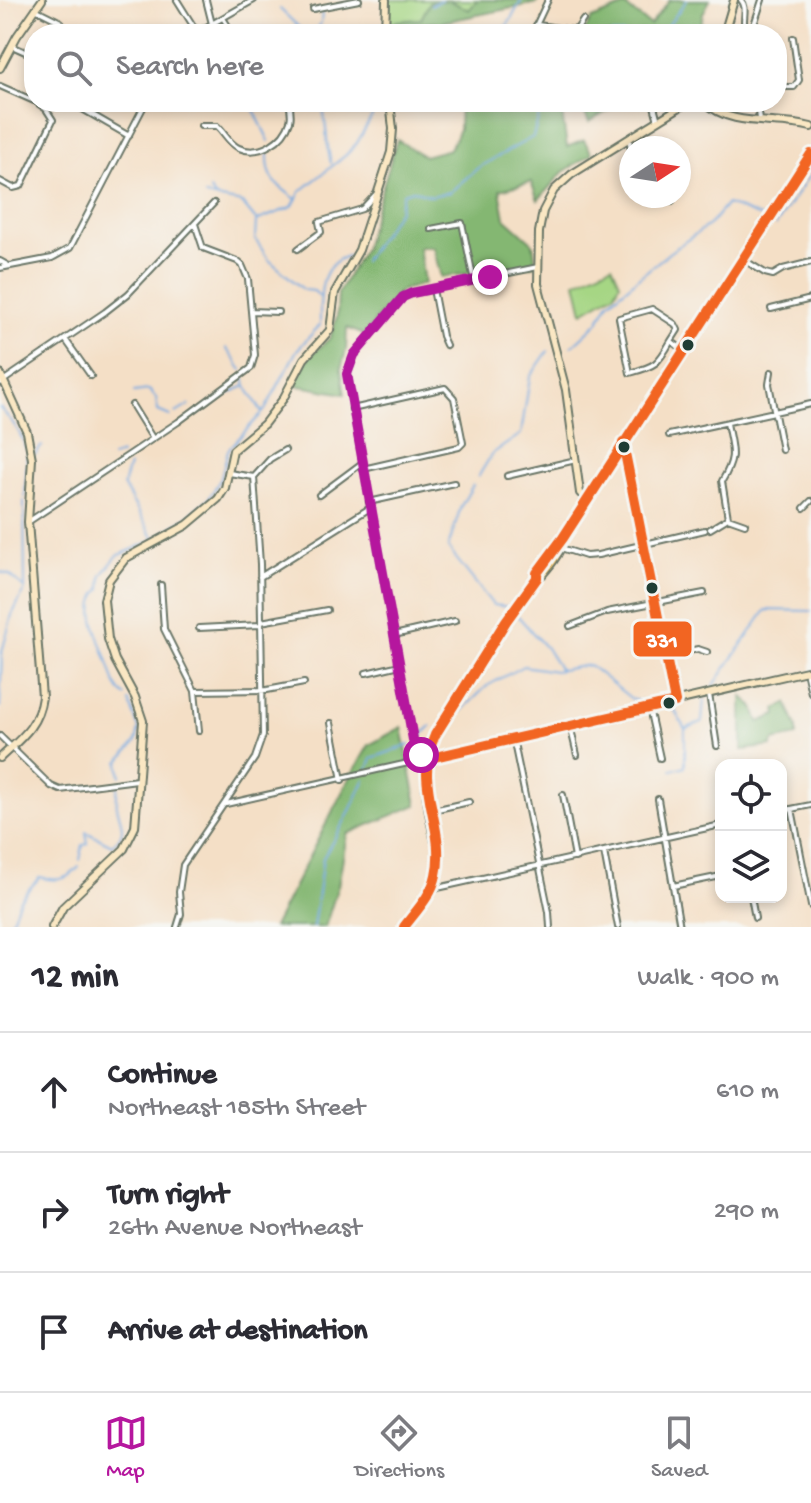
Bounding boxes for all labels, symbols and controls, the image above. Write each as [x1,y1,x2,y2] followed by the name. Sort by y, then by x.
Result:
[24,24,787,112] search box
[52,46,96,90] icon: search
[116,51,264,86] text: Search here
[619,136,691,208] north arrow
[472,259,508,295] route end
[680,337,696,353] unlabelled marker
[616,439,632,455] unlabelled marker
[644,580,660,596] unlabelled marker
[632,620,693,658] line badge: 331
[645,630,678,656] text: 331
[661,695,677,711] unlabelled marker
[403,737,439,773] route start
[715,759,787,903] map controls
[715,759,787,831] button: locate
[715,831,787,903] button: layers
[32,959,118,999] text: 12 min
[637,964,779,995] text: Walk · 900 m
[108,1059,217,1094] text: Continue
[32,1070,76,1114] icon: ahead
[716,1077,779,1108] text: 610 m
[108,1094,365,1125] text: Northeast 185th Street
[108,1179,228,1214] text: Turn right
[32,1190,76,1234] icon: right
[714,1197,779,1228] text: 290 m
[108,1214,361,1245] text: 26th Avenue Northeast
[32,1310,76,1354] icon: arrive
[108,1315,368,1350] text: Arrive at destination
[104,1411,148,1485] tab: Map
[355,1411,444,1485] tab: Directions
[651,1411,707,1485] tab: Saved

